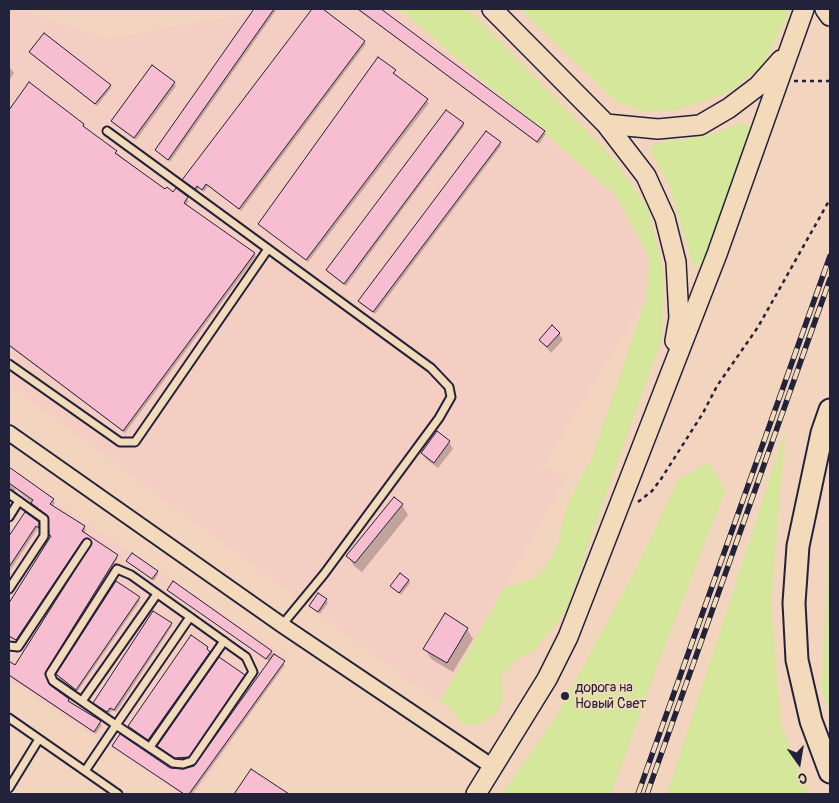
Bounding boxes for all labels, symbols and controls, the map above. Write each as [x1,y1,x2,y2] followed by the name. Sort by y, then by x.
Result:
[575,680,646,712] place label: дорога на Новый Свет
[559,690,571,702] marker: дорога на Новый Свет
[774,738,824,788] north arrow
[796,769,809,787] text: С

